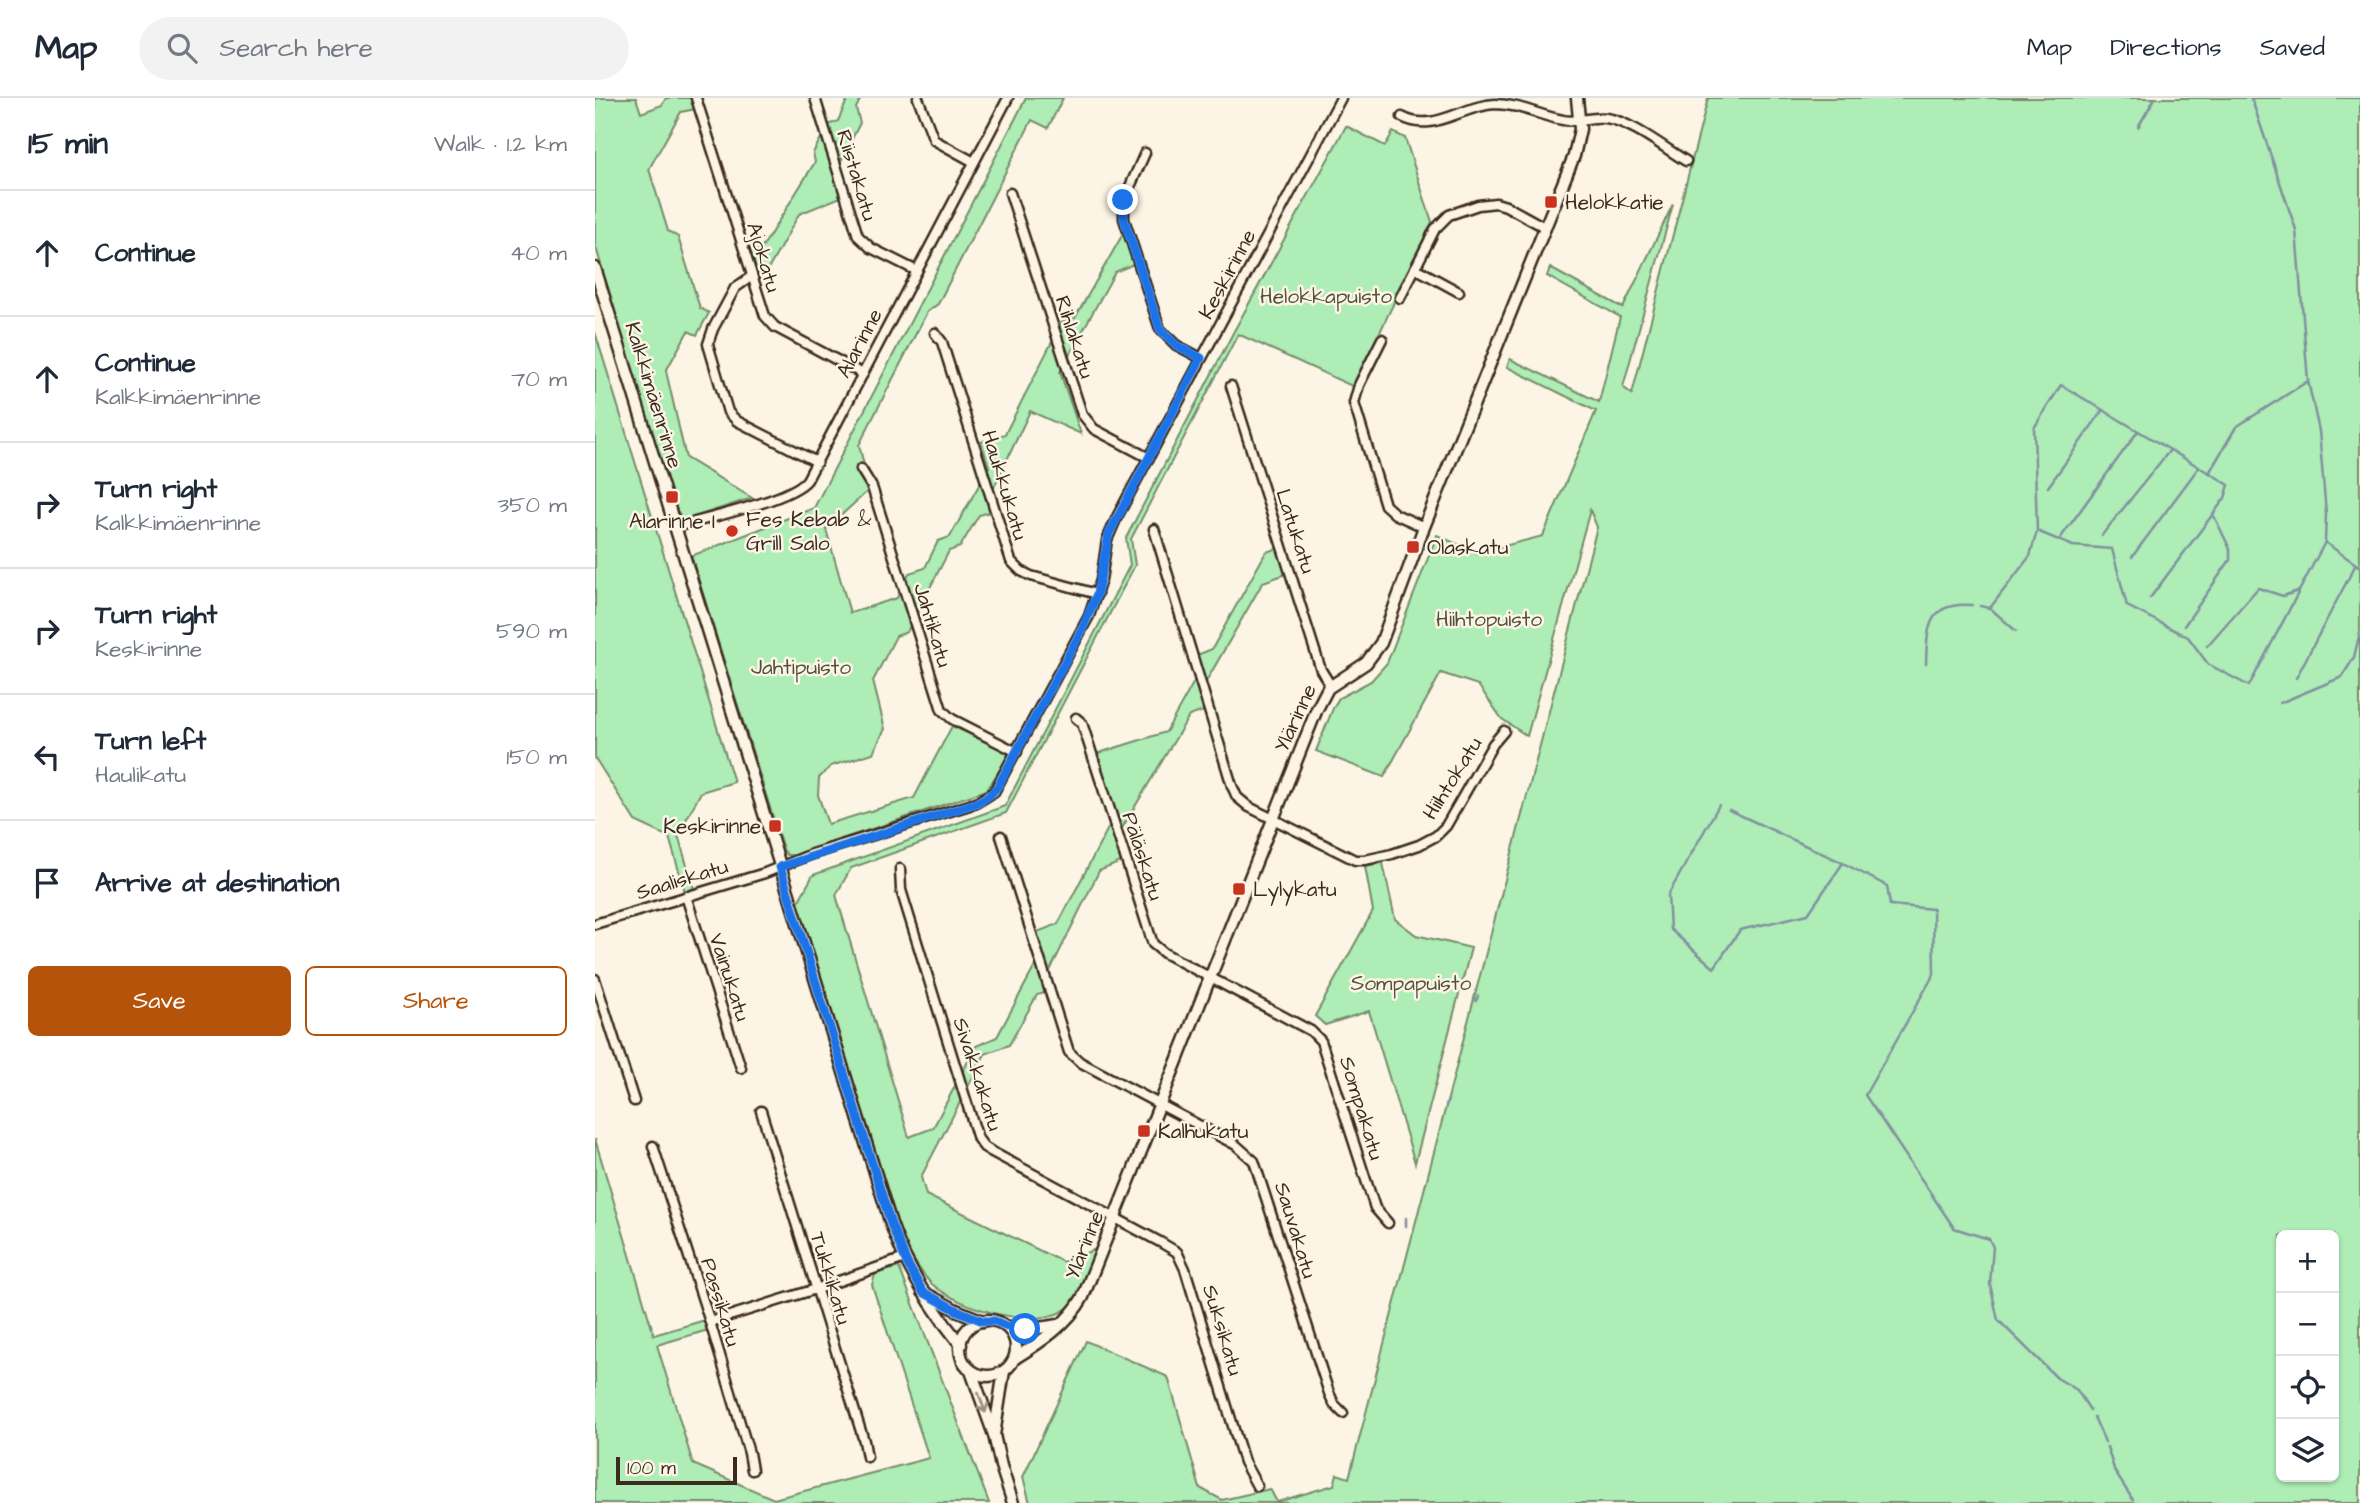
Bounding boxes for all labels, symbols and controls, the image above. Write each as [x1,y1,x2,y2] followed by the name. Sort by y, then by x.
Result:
[139,17,629,80] search box
[35,25,97,71] text: Map
[163,29,201,67] icon: search
[219,30,373,66] text: Search here
[2027,31,2072,65] text: Map
[2110,31,2222,65] text: Directions
[2260,31,2325,65] text: Saved
[28,123,108,165] text: 15 min
[829,126,884,225] street label: Riistakatu
[434,128,567,160] text: Walk · 1.2 km
[1107,184,1138,215] route end
[1565,188,1664,217] place label: Helokkatie
[1543,194,1559,210] marker: Helokkatie
[739,219,788,296] street label: Ajokatu
[1192,224,1263,324] street label: Keskirinne
[28,234,66,272] icon: ahead
[95,235,196,271] text: Continue
[510,237,567,269] text: 40 m
[1260,282,1392,312] park label: Helokkapuisto
[1048,292,1102,382] street label: Rihlakatu
[829,304,890,383] street label: Alarinne
[617,318,690,472] street label: Kalkkimäenrinne
[95,345,196,381] text: Continue
[28,360,66,398] icon: ahead
[511,363,567,395] text: 70 m
[95,381,261,413] text: Kalkkimäenrinne
[974,427,1035,544] street label: Haukkukatu
[95,471,217,507] text: Turn right
[1268,485,1323,577] street label: Latukatu
[28,486,66,524] icon: right
[497,489,567,521] text: 350 m
[664,489,680,505] marker: Alarinne I
[746,505,872,558] place label: Fes Kebab & Grill Salo
[95,507,261,539] text: Kalkkimäenrinne
[629,507,715,536] place label: Alarinne I
[724,523,740,539] marker: Fes Kebab & Grill Salo
[1427,533,1509,562] place label: Olaskatu
[1405,539,1421,555] marker: Olaskatu
[906,579,959,671] street label: Jahtikatu
[95,597,217,633] text: Turn right
[1436,605,1542,635] park label: Hiihtopuisto
[28,612,66,650] icon: right
[496,615,567,647] text: 590 m
[95,633,202,665] text: Keskirinne
[751,653,851,683] park label: Jahtipuisto
[1267,679,1324,757] street label: Ylärinne
[95,723,206,759] text: Turn left
[1416,731,1489,825] street label: Hiihtokatu
[28,738,66,776] icon: left
[506,741,567,773] text: 150 m
[95,759,186,791] text: Haulikatu
[1115,808,1171,904] street label: Päläskatu
[663,812,761,841] place label: Keskirinne
[767,818,783,834] marker: Keskirinne
[633,852,732,907] street label: Saaliskatu
[28,864,66,902] icon: arrive
[95,865,340,901] text: Arrive at destination
[1253,875,1337,906] place label: Lylykatu
[1231,881,1247,897] marker: Lylykatu
[702,929,757,1025] street label: Vainukatu
[28,966,291,1036] button: Save
[305,966,567,1036] button: Share
[1351,969,1471,999] park label: Sompapuisto
[946,1014,1010,1135] street label: Sivakkakatu
[1331,1053,1391,1164] street label: Sompakatu
[1158,1117,1249,1146] place label: Kalhukatu
[1136,1123,1152,1139] marker: Kalhukatu
[1267,1178,1324,1282] street label: Sauvakatu
[1057,1206,1111,1284] street label: Ylärinne
[803,1228,858,1328] street label: Tukkikatu
[2276,1230,2339,1482] map controls
[2276,1230,2339,1293] button: +
[693,1254,748,1350] street label: Passikatu
[1195,1281,1250,1379] street label: Suksikatu
[2276,1293,2339,1356] button: −
[1009,1313,1040,1344] route start
[2276,1356,2339,1419] button: locate
[976,1392,989,1414] one-way arrow
[2276,1419,2339,1482] button: layers
[616,1454,737,1486] scale bar
[627,1455,676,1482] text: 100 m

